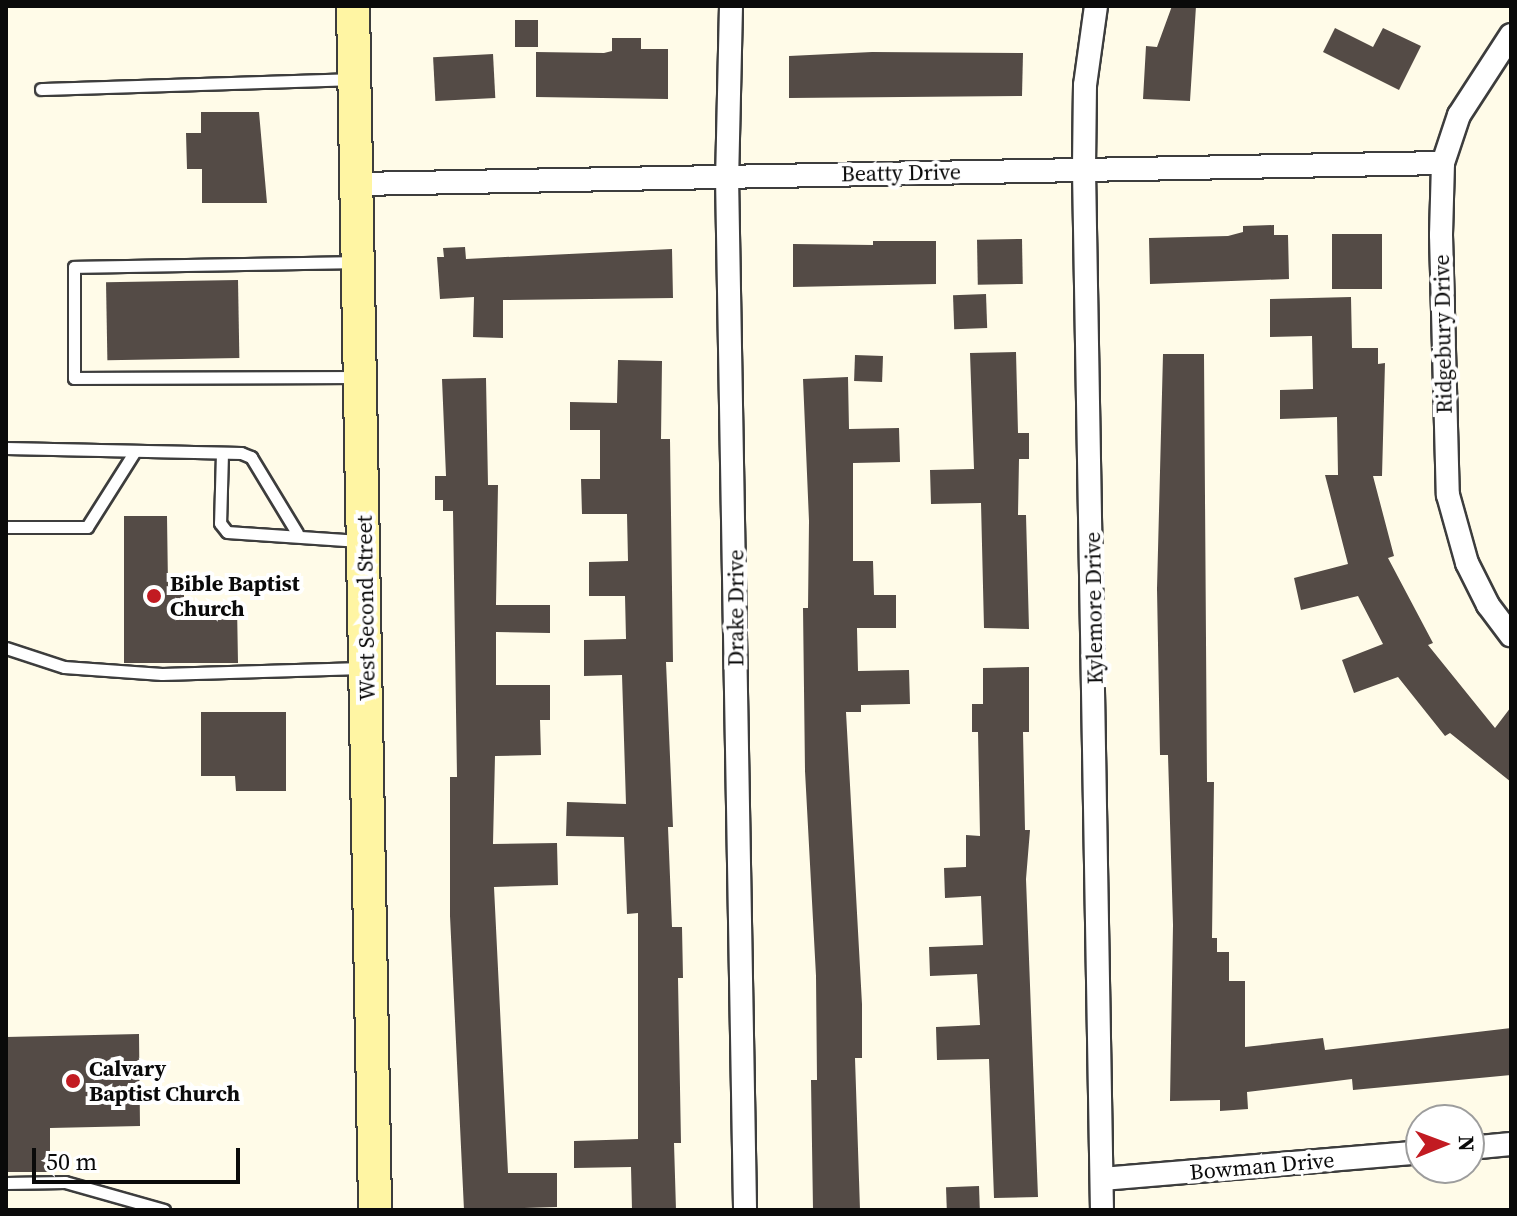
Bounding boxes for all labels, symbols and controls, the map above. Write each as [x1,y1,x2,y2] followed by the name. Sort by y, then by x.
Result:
[841,159,961,187] street label: Beatty Drive
[1428,254,1458,414] street label: Ridgebury Drive
[351,515,381,701] street label: West Second Street
[1079,532,1109,684] street label: Kylemore Drive
[723,550,749,666] street label: Drake Drive
[170,570,300,622] place label: Bible Baptist Church
[145,587,163,605] marker: Bible Baptist Church
[89,1055,240,1106] place label: Calvary Baptist Church
[64,1072,82,1090] marker: Calvary Baptist Church
[1405,1104,1485,1184] north arrow
[36,1132,244,1182] scale bar
[1452,1135,1482,1152] text: N
[46,1145,97,1178] text: 50 m
[1189,1147,1335,1185] street label: Bowman Drive

